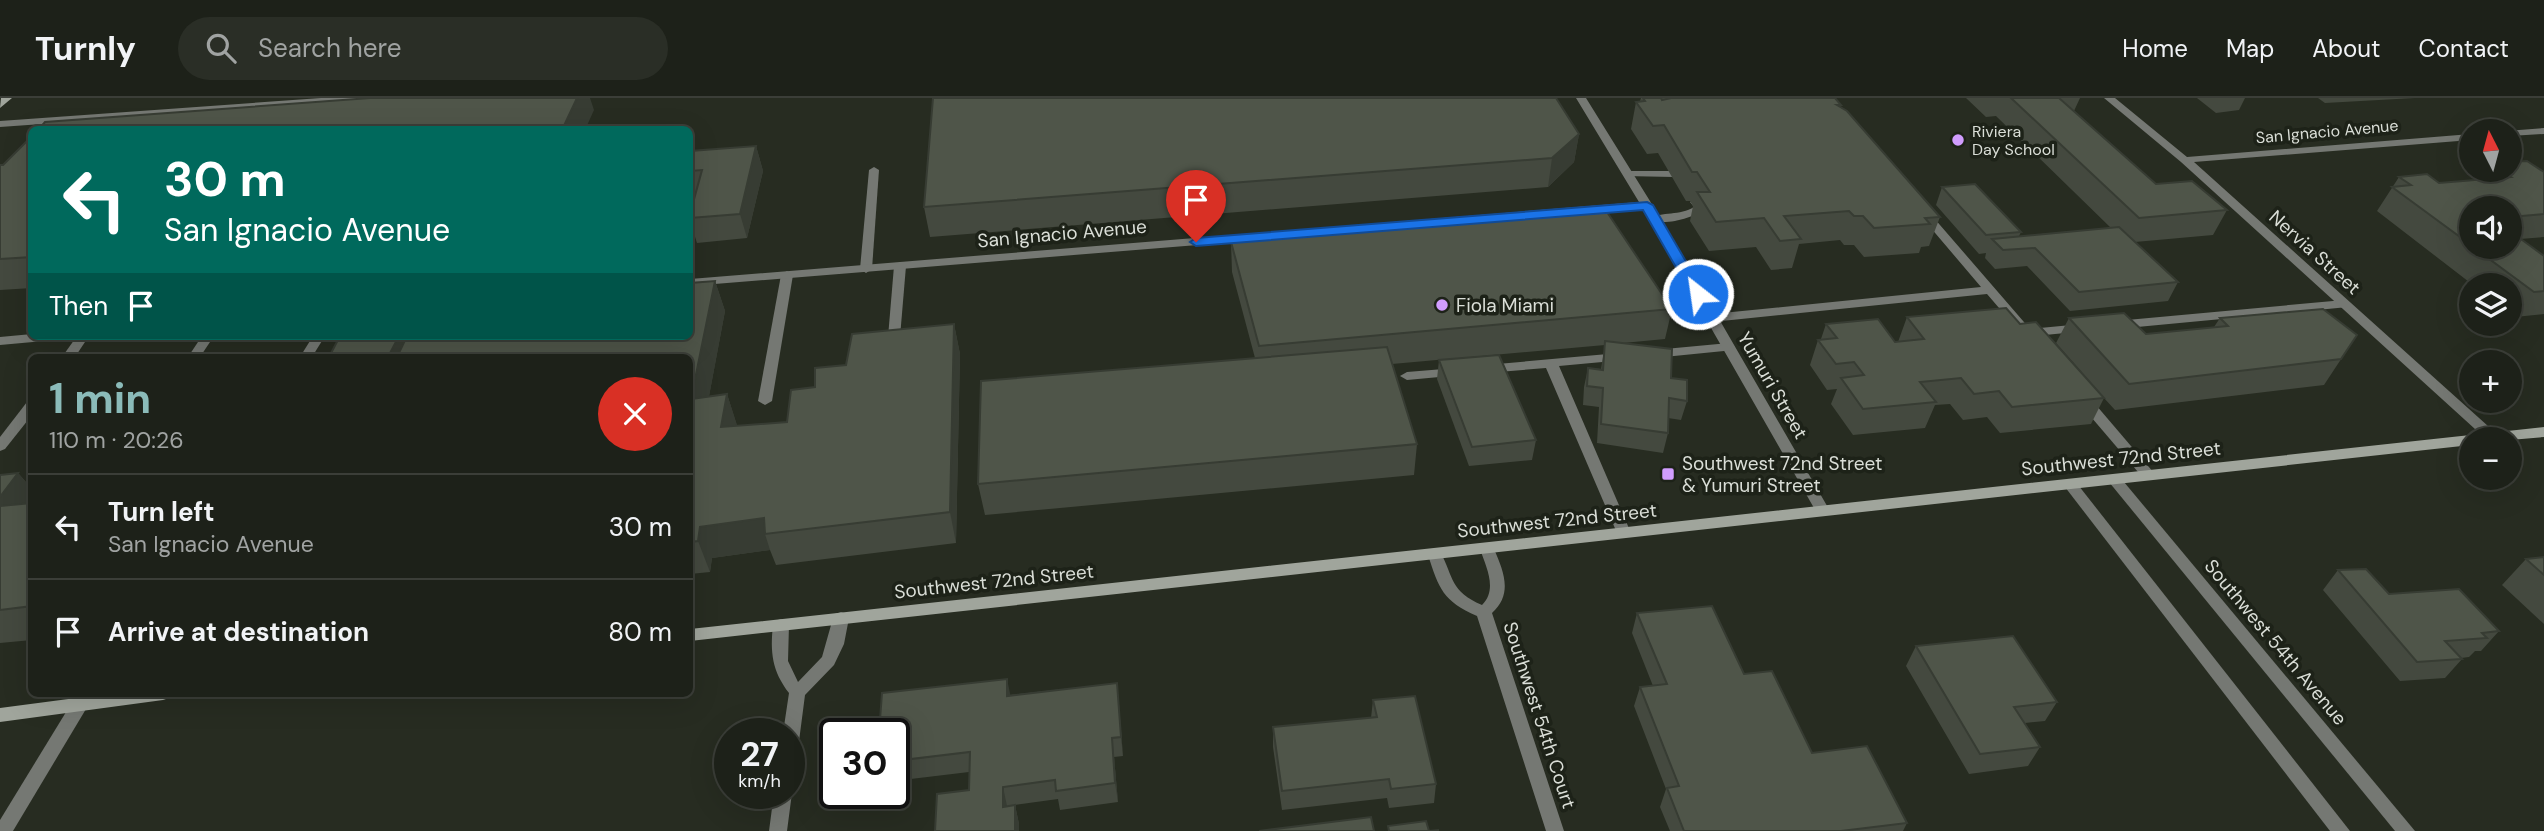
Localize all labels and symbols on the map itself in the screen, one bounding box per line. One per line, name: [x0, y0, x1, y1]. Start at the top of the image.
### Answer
street label: San Ignacio Avenue: [2255, 115, 2399, 148]
north arrow: [2459, 119, 2522, 182]
place label: Riviera Day School: [1972, 121, 2055, 160]
marker: Riviera Day School: [1950, 132, 1966, 148]
pin: [1166, 170, 1226, 242]
street label: Nervia Street: [2264, 205, 2366, 300]
street label: San Ignacio Avenue: [976, 214, 1148, 253]
position arrow: [1661, 257, 1735, 331]
place label: Fiola Miami: [1456, 293, 1554, 318]
marker: Fiola Miami: [1434, 297, 1450, 313]
street label: Yumuri Street: [1732, 327, 1813, 443]
street label: Southwest 72nd Street: [2020, 436, 2222, 481]
place label: Southwest 72nd Street & Yumuri Street: [1682, 451, 1882, 498]
marker: Southwest 72nd Street & Yumuri Street: [1660, 466, 1676, 482]
street label: Southwest 72nd Street: [1456, 498, 1658, 543]
street label: Southwest 54th Avenue: [2199, 554, 2352, 730]
street label: Southwest 72nd Street: [893, 559, 1095, 604]
street label: Southwest 54th Court: [1498, 619, 1582, 812]
speed limit sign: 30: [819, 718, 910, 809]

